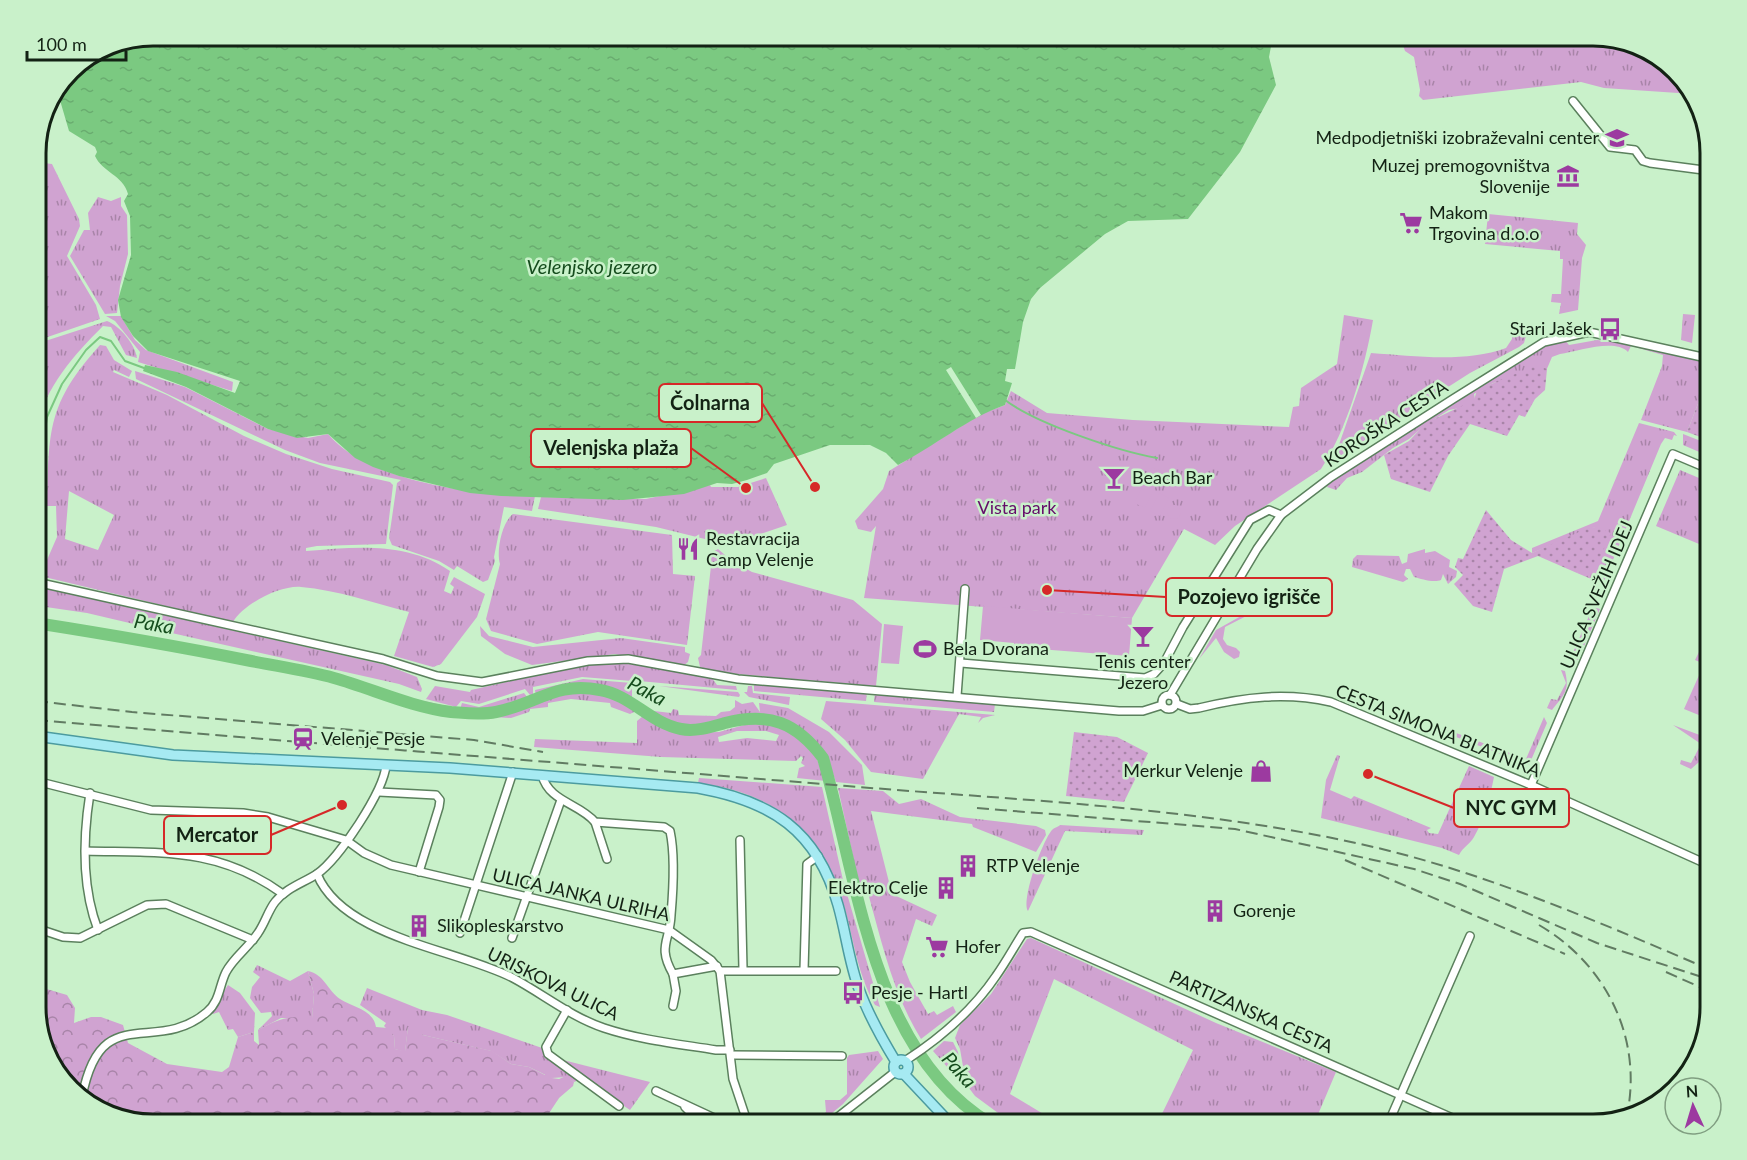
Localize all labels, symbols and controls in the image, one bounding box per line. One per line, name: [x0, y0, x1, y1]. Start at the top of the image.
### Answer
scale bar: [27, 24, 126, 62]
text: 100 m: [36, 33, 87, 55]
school or university icon: Medpodjetniški izobraževalni center: [1604, 125, 1630, 151]
place label: Medpodjetniški izobraževalni center: [1315, 126, 1599, 148]
place label: Muzej premogovništva Slovenije: [1371, 154, 1550, 197]
museum icon: Muzej premogovništva Slovenije: [1555, 163, 1581, 189]
place label: Makom Trgovina d.o.o: [1429, 201, 1539, 244]
supermarket icon: Makom Trgovina d.o.o: [1398, 210, 1424, 236]
water label: Velenjsko jezero: [527, 254, 657, 278]
bus stop icon: Stari Jašek: [1597, 316, 1623, 342]
place label: Stari Jašek: [1510, 317, 1593, 339]
street label: KOROŠKA CESTA: [1320, 375, 1452, 471]
callout: Čolnarna: [659, 384, 762, 422]
text: Čolnarna: [670, 390, 750, 414]
callout: Velenjska plaža: [531, 429, 691, 467]
text: Velenjska plaža: [542, 435, 679, 459]
bar icon: Beach Bar: [1101, 465, 1127, 491]
place label: Beach Bar: [1132, 466, 1213, 488]
park label: Vista park: [977, 496, 1057, 518]
street label: ULICA SVEŽIH IDEJ: [1555, 517, 1637, 672]
place label: Restavracija Camp Velenje: [706, 527, 814, 570]
restaurant icon: Restavracija Camp Velenje: [675, 536, 701, 562]
callout: Pozojevo igrišče: [1166, 578, 1332, 616]
text: Pozojevo igrišče: [1178, 584, 1321, 608]
water label: Paka: [132, 608, 176, 638]
bar icon: Tenis center Jezero: [1130, 623, 1156, 649]
sports icon: Bela Dvorana: [912, 636, 938, 662]
place label: Bela Dvorana: [943, 637, 1049, 659]
place label: Tenis center Jezero: [1095, 650, 1191, 693]
water label: Paka: [624, 670, 671, 710]
street label: CESTA SIMONA BLATNIKA: [1333, 679, 1545, 782]
station icon: Velenje Pesje: [290, 726, 316, 752]
place label: Velenje Pesje: [321, 727, 425, 749]
shop icon: Merkur Velenje: [1248, 758, 1274, 784]
place label: Merkur Velenje: [1123, 759, 1243, 781]
callout: NYC GYM: [1454, 789, 1569, 827]
text: NYC GYM: [1465, 795, 1557, 819]
callout: Mercator: [164, 816, 271, 854]
text: Mercator: [176, 822, 259, 846]
building icon: RTP Velenje: [955, 853, 981, 879]
place label: RTP Velenje: [986, 854, 1080, 876]
street label: ULICA JANKA ULRIHA: [490, 863, 673, 925]
building icon: Elektro Celje: [933, 875, 959, 901]
place label: Elektro Celje: [828, 876, 928, 898]
building icon: Gorenje: [1202, 898, 1228, 924]
place label: Gorenje: [1233, 899, 1296, 921]
building icon: Slikopleskarstvo: [406, 913, 432, 939]
place label: Slikopleskarstvo: [437, 914, 564, 936]
supermarket icon: Hofer: [924, 934, 950, 960]
place label: Hofer: [955, 935, 1001, 957]
street label: URISKOVA ULICA: [484, 942, 624, 1025]
street label: PARTIZANSKA CESTA: [1166, 965, 1337, 1057]
bus stop icon: Pesje - Hartl: [840, 980, 866, 1006]
place label: Pesje - Hartl: [871, 981, 968, 1003]
water label: Paka: [937, 1046, 982, 1092]
north arrow: [1663, 1076, 1723, 1136]
text: N: [1685, 1081, 1699, 1100]

